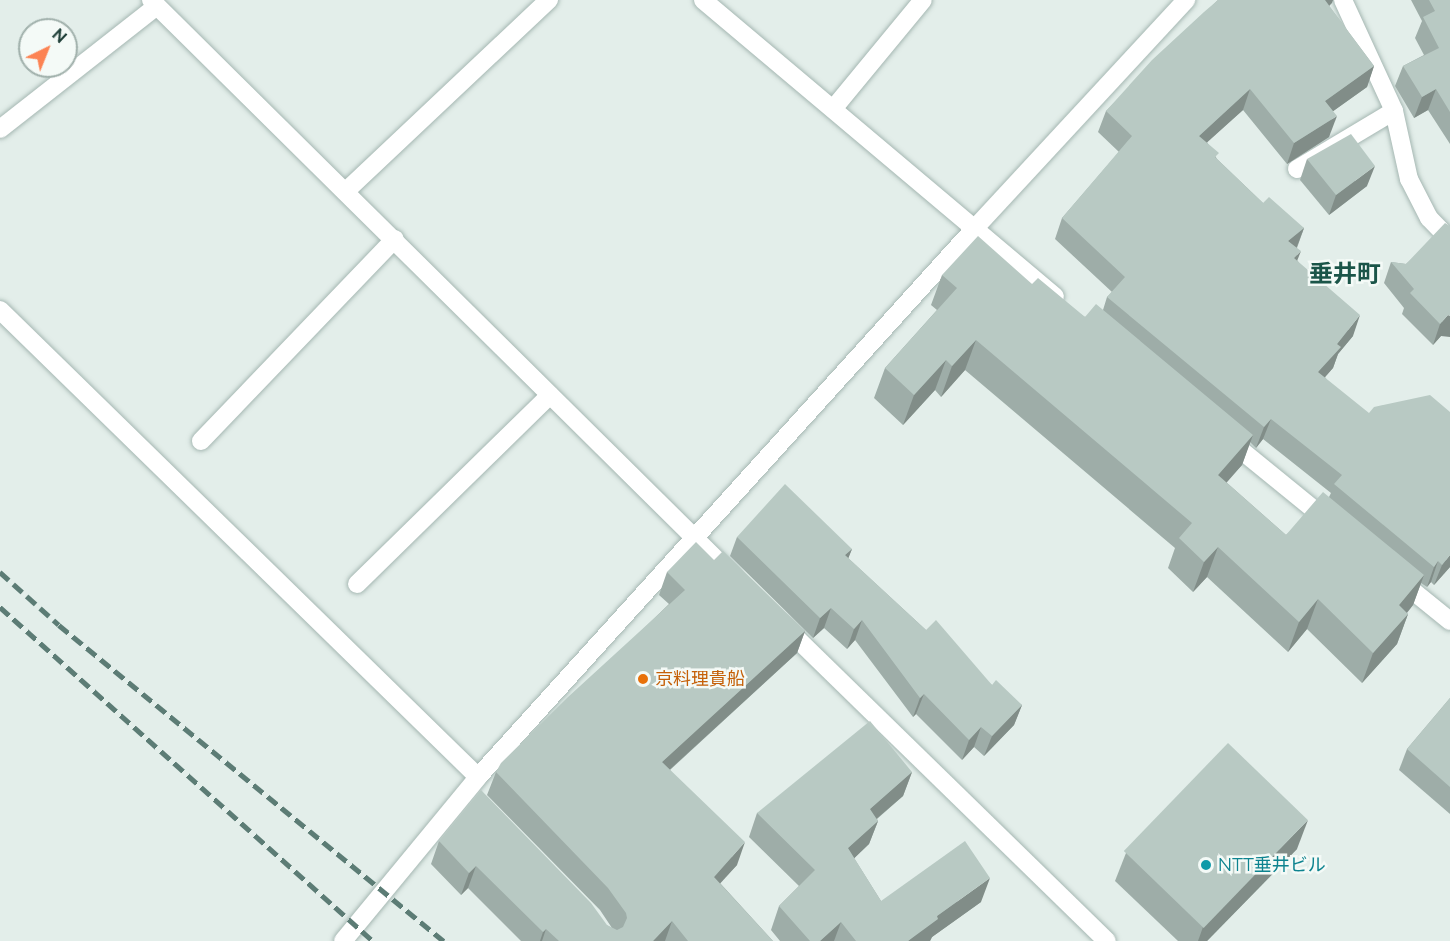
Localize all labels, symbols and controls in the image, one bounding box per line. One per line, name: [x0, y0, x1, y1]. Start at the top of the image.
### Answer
north arrow: [18, 18, 78, 78]
text: N: [48, 25, 70, 47]
district label: 垂井町: [1309, 260, 1381, 288]
place label: 京料理貴船: [655, 668, 745, 690]
marker: 京料理貴船: [636, 672, 650, 686]
place label: NTT垂井ビル: [1218, 854, 1326, 876]
marker: NTT垂井ビル: [1199, 858, 1213, 872]

